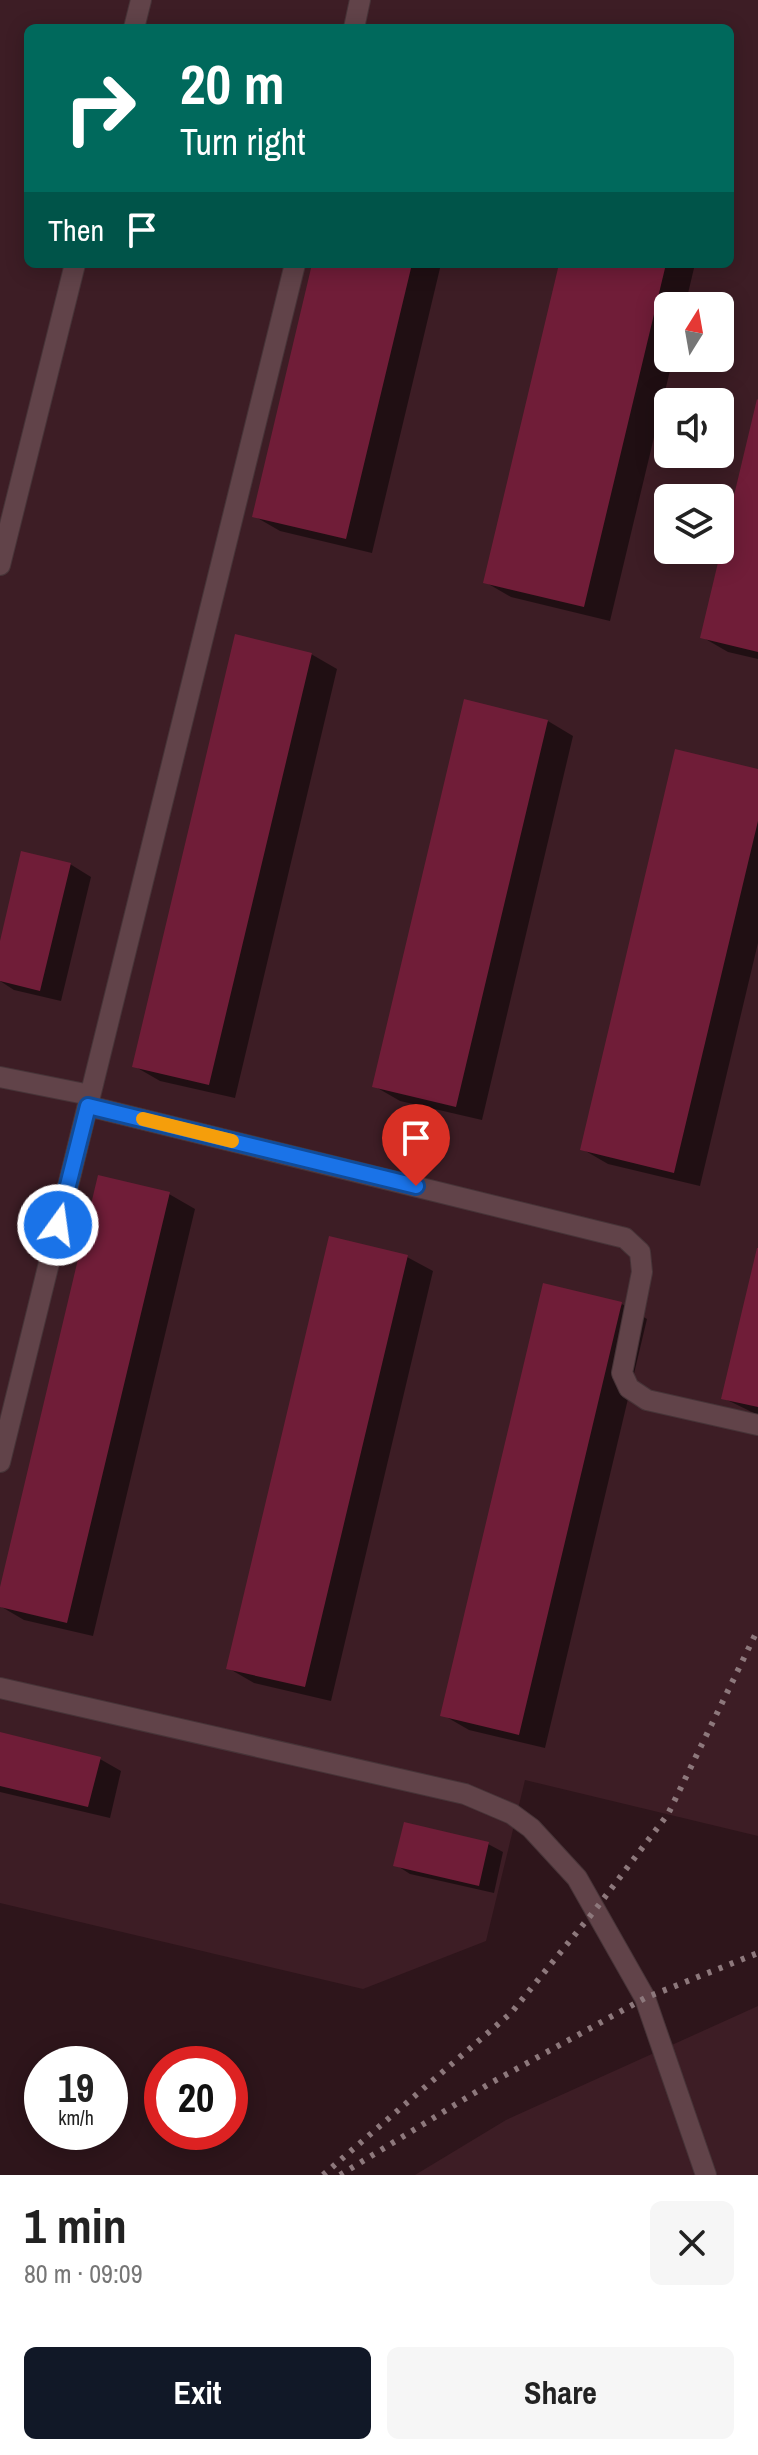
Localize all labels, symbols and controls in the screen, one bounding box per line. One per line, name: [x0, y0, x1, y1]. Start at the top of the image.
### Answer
text: 20 m: [180, 46, 285, 121]
icon: right: [48, 56, 152, 160]
text: Turn right: [180, 118, 305, 166]
icon: arrive: [120, 208, 164, 252]
text: Then: [48, 210, 104, 250]
north arrow: [654, 292, 734, 372]
map controls: [654, 292, 734, 564]
button: sound: [654, 388, 734, 468]
button: layers: [654, 484, 734, 564]
pin: [382, 1104, 450, 1186]
icon: arrive: [394, 1116, 438, 1160]
position arrow: [16, 1183, 100, 1267]
speed limit sign: 20: [144, 2046, 248, 2150]
text: 19: [58, 2061, 94, 2114]
text: km/h: [58, 2104, 94, 2131]
text: 1 min: [24, 2193, 127, 2258]
button: close: [650, 2201, 734, 2285]
text: 80 m · 09:09: [24, 2256, 143, 2291]
button: Exit: [24, 2347, 371, 2439]
button: Share: [387, 2347, 734, 2439]

